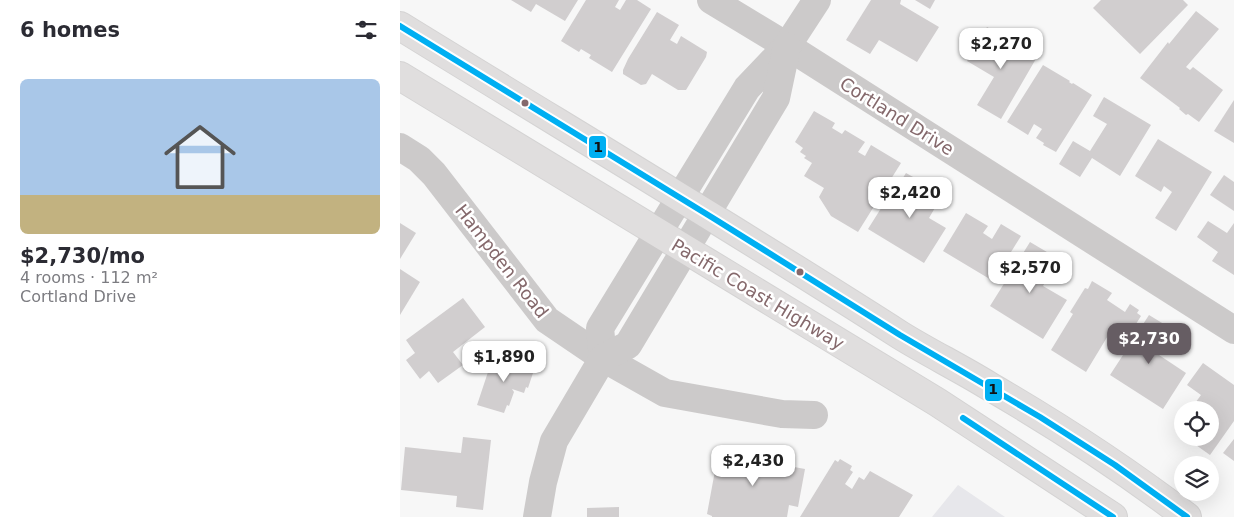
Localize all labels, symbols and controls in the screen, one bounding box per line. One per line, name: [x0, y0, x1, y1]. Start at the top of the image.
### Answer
icon: filters: [352, 16, 380, 44]
text: 6 homes: [20, 18, 120, 42]
pin: $2,270: [960, 28, 1042, 70]
text: $2,270: [970, 34, 1032, 53]
street label: Cortland Drive: [836, 72, 958, 160]
unlabelled marker: [520, 98, 530, 108]
icon: home: [155, 112, 245, 202]
line badge: 1: [588, 135, 607, 159]
text: 1: [593, 139, 603, 155]
pin: $2,420: [869, 176, 951, 219]
text: $2,420: [879, 183, 941, 202]
street label: Hampden Road: [451, 200, 553, 322]
street label: Pacific Coast Highway: [668, 234, 848, 354]
text: $2,730/mo: [20, 244, 145, 268]
pin: $2,570: [989, 252, 1071, 294]
text: $2,570: [999, 258, 1061, 277]
unlabelled marker: [795, 267, 805, 277]
text: 4 rooms · 112 m²: [20, 268, 158, 287]
text: Cortland Drive: [20, 287, 136, 306]
pin: $2,730: [1108, 322, 1190, 365]
text: $2,730: [1118, 329, 1180, 348]
pin: $1,890: [463, 340, 545, 383]
text: $1,890: [473, 347, 535, 366]
line badge: 1: [984, 378, 1003, 402]
text: 1: [988, 381, 998, 397]
map controls: [1174, 401, 1219, 501]
button: locate: [1174, 401, 1219, 446]
pin: $2,430: [712, 444, 794, 487]
text: $2,430: [722, 451, 784, 470]
button: layers: [1174, 456, 1219, 501]

